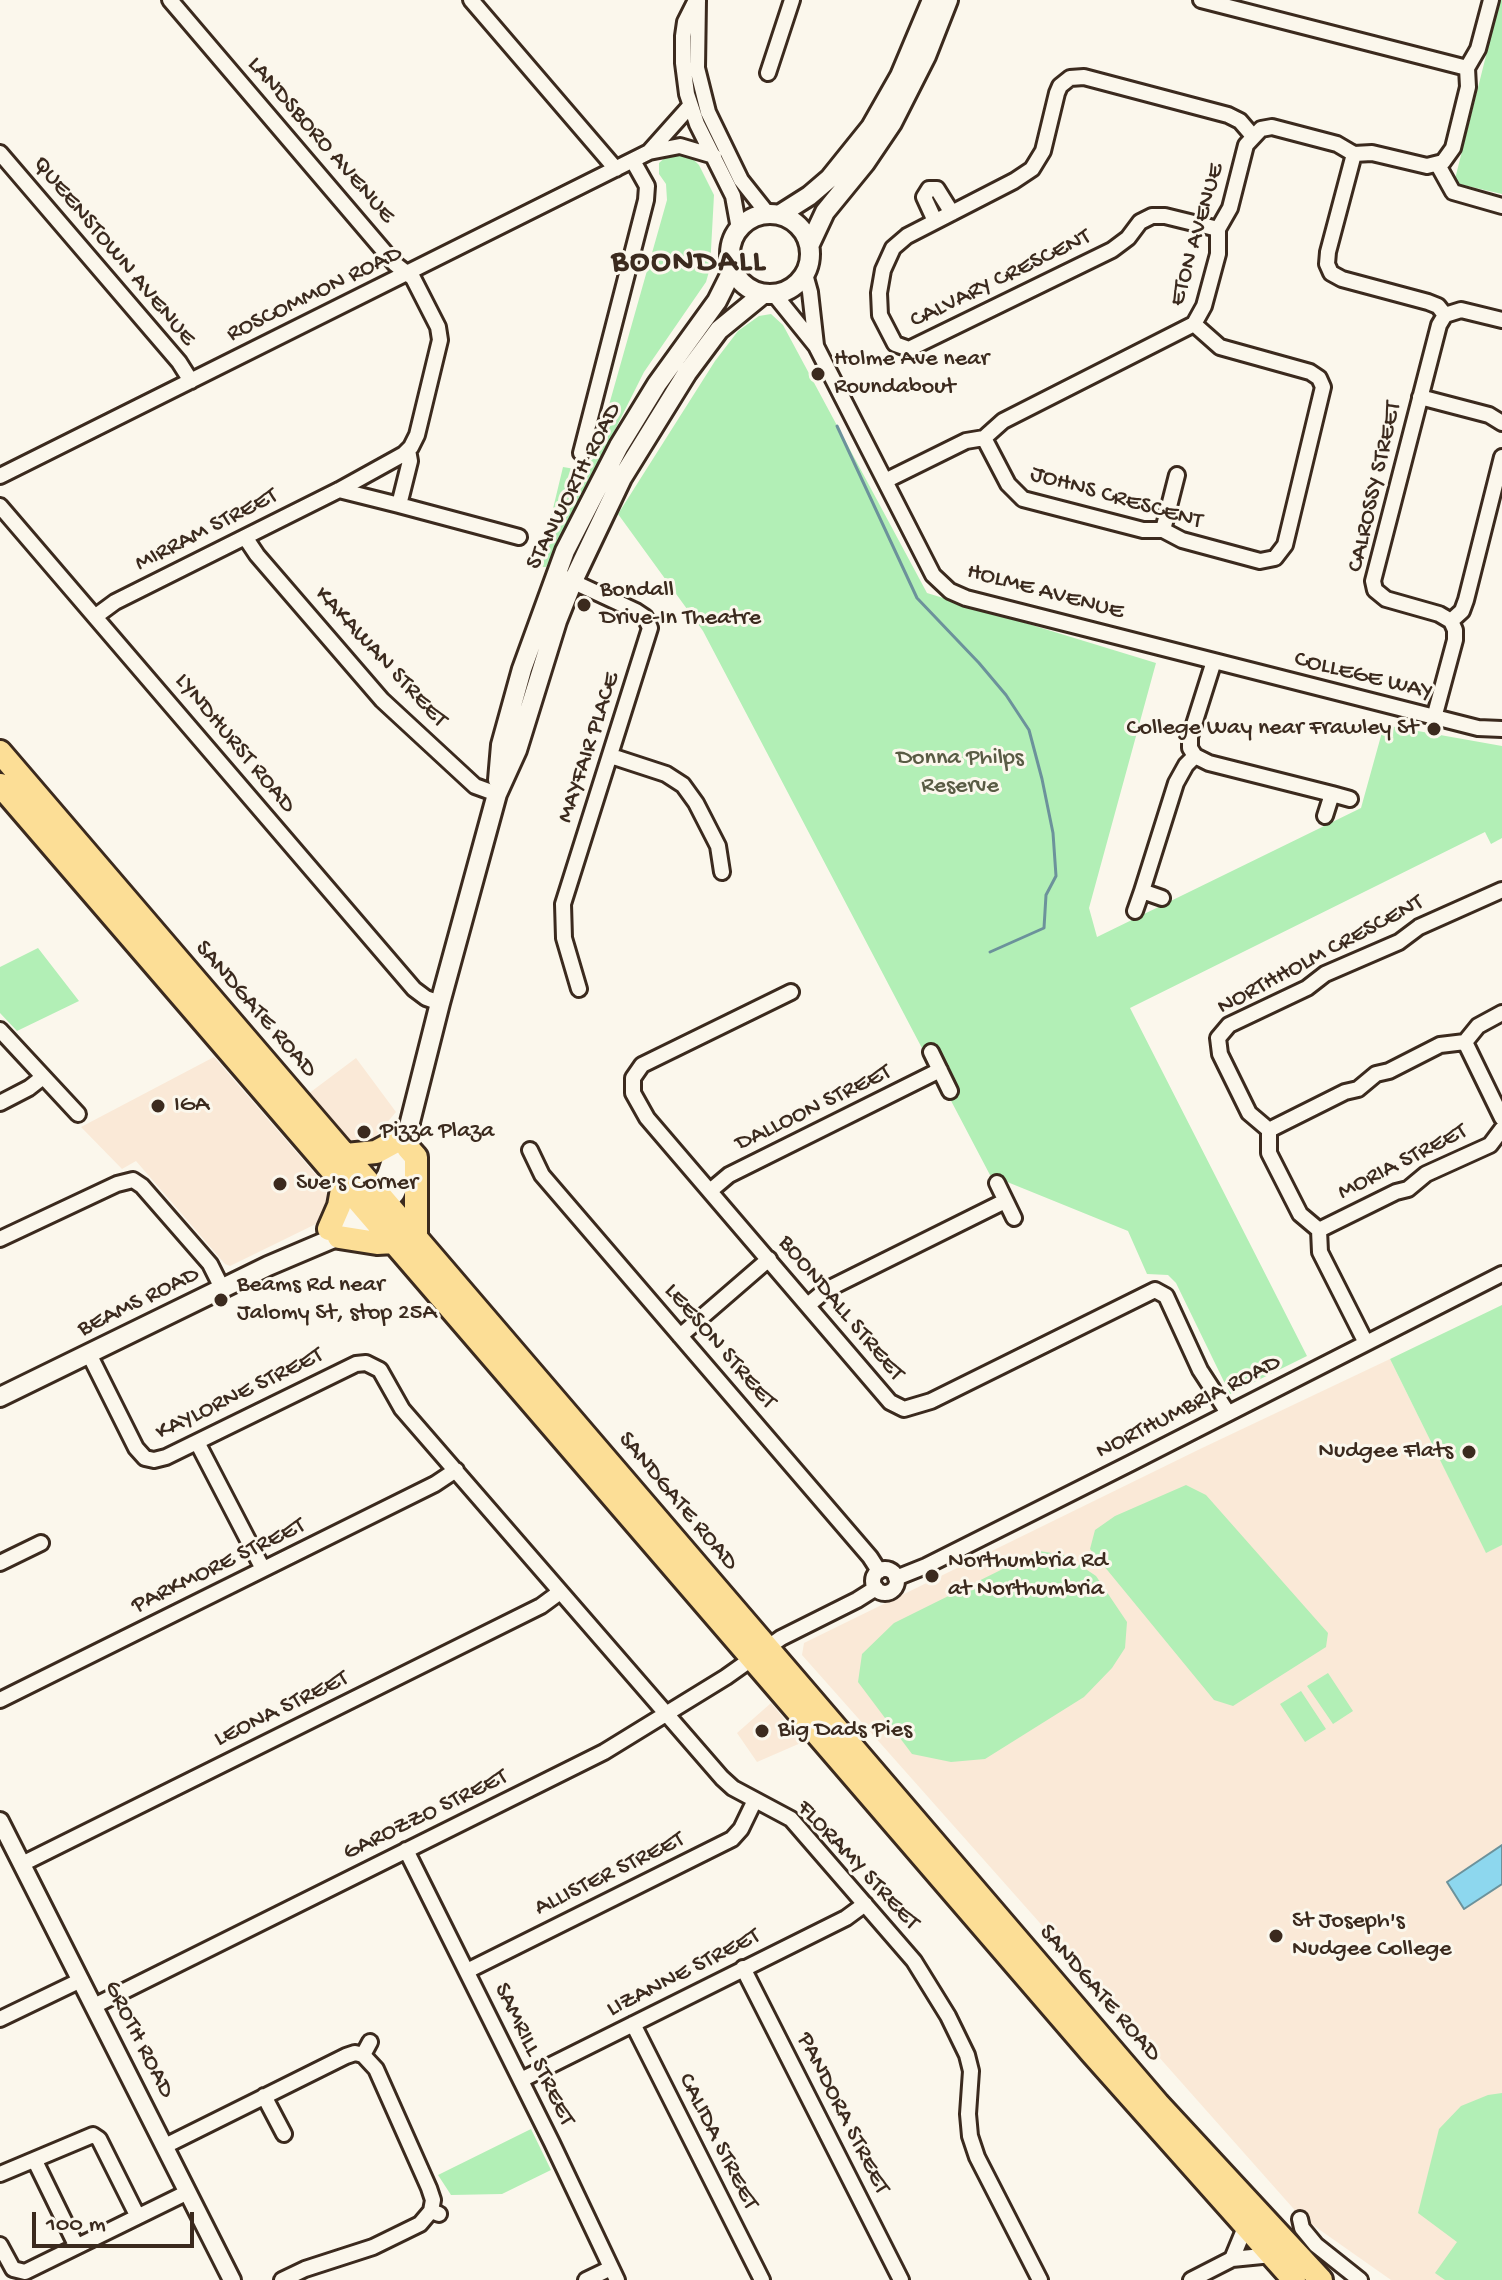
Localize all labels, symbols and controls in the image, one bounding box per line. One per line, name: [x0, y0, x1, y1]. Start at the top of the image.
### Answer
street label: LANDSBORO AVENUE: [240, 52, 400, 230]
street label: QUEENSTOWN AVENUE: [25, 151, 201, 353]
street label: ETON AVENUE: [1164, 160, 1232, 310]
street label: CALVARY CRESCENT: [906, 224, 1096, 336]
street label: ROSCOMMON ROAD: [223, 240, 407, 350]
district label: BOONDALL: [612, 245, 766, 283]
place label: Holme Ave near Roundabout: [834, 346, 989, 402]
marker: Holme Ave near Roundabout: [809, 365, 827, 383]
street label: STANWORTH ROAD: [521, 399, 629, 575]
street label: CALROSSY STREET: [1342, 399, 1410, 575]
street label: JOHNS CRESCENT: [1027, 461, 1205, 537]
street label: MIRRAM STREET: [131, 483, 283, 579]
street label: HOLME AVENUE: [963, 558, 1127, 628]
place label: Bondall Drive-In Theatre: [600, 577, 761, 633]
street label: KAKAWAN STREET: [307, 581, 453, 735]
marker: Bondall Drive-In Theatre: [575, 596, 593, 614]
street label: COLLEGE WAY: [1291, 646, 1435, 708]
street label: LYNDHURST ROAD: [167, 668, 301, 820]
street label: MAYFAIR PLACE: [552, 669, 628, 827]
place label: College Way near Frawley St: [1127, 715, 1418, 743]
marker: College Way near Frawley St: [1425, 720, 1443, 738]
park label: Donna Philps Reserve: [896, 745, 1024, 801]
street label: NORTHHOLM CRESCENT: [1213, 889, 1429, 1023]
street label: SANDGATE ROAD: [188, 935, 322, 1085]
street label: DALLOON STREET: [731, 1059, 897, 1159]
place label: IGA: [174, 1092, 209, 1120]
marker: IGA: [149, 1097, 167, 1115]
place label: Pizza Plaza: [380, 1118, 494, 1146]
street label: MORIA STREET: [1333, 1118, 1473, 1208]
marker: Pizza Plaza: [355, 1123, 373, 1141]
place label: Sue's Corner: [296, 1170, 418, 1198]
marker: Sue's Corner: [271, 1175, 289, 1193]
street label: BOONDALL STREET: [770, 1230, 910, 1388]
street label: BEAMS ROAD: [74, 1261, 204, 1345]
place label: Beams Rd near Jalomy St, stop 25A: [237, 1272, 437, 1328]
street label: LEESON STREET: [656, 1278, 782, 1416]
marker: Beams Rd near Jalomy St, stop 25A: [212, 1291, 230, 1309]
street label: KAYLORNE STREET: [152, 1342, 328, 1448]
street label: NORTHUMBRIA ROAD: [1092, 1349, 1286, 1467]
street label: SANDGATE ROAD: [610, 1427, 744, 1577]
place label: Nudgee Flats: [1318, 1438, 1453, 1466]
marker: Nudgee Flats: [1460, 1443, 1478, 1461]
street label: PARKMORE STREET: [127, 1513, 311, 1621]
place label: Northumbria Rd at Northumbria: [948, 1548, 1108, 1604]
marker: Northumbria Rd at Northumbria: [923, 1567, 941, 1585]
street label: LEONA STREET: [210, 1665, 354, 1755]
place label: Big Dads Pies: [778, 1717, 912, 1745]
marker: Big Dads Pies: [753, 1722, 771, 1740]
street label: GAROZZO STREET: [339, 1764, 513, 1868]
street label: FLORAMY STREET: [789, 1795, 925, 1937]
street label: ALLISTER STREET: [530, 1826, 690, 1924]
place label: St Joseph's Nudgee College: [1292, 1908, 1452, 1964]
street label: SANDGATE ROAD: [1032, 1919, 1166, 2069]
street label: LIZANNE STREET: [602, 1923, 766, 2025]
marker: St Joseph's Nudgee College: [1267, 1927, 1285, 1945]
street label: GROTH ROAD: [96, 1977, 180, 2103]
street label: SAMRILL STREET: [486, 1979, 580, 2131]
street label: PANDORA STREET: [789, 2028, 895, 2200]
street label: CALIDA STREET: [670, 2069, 764, 2215]
scale bar: [36, 2196, 198, 2246]
text: 100 m: [46, 2211, 106, 2240]

